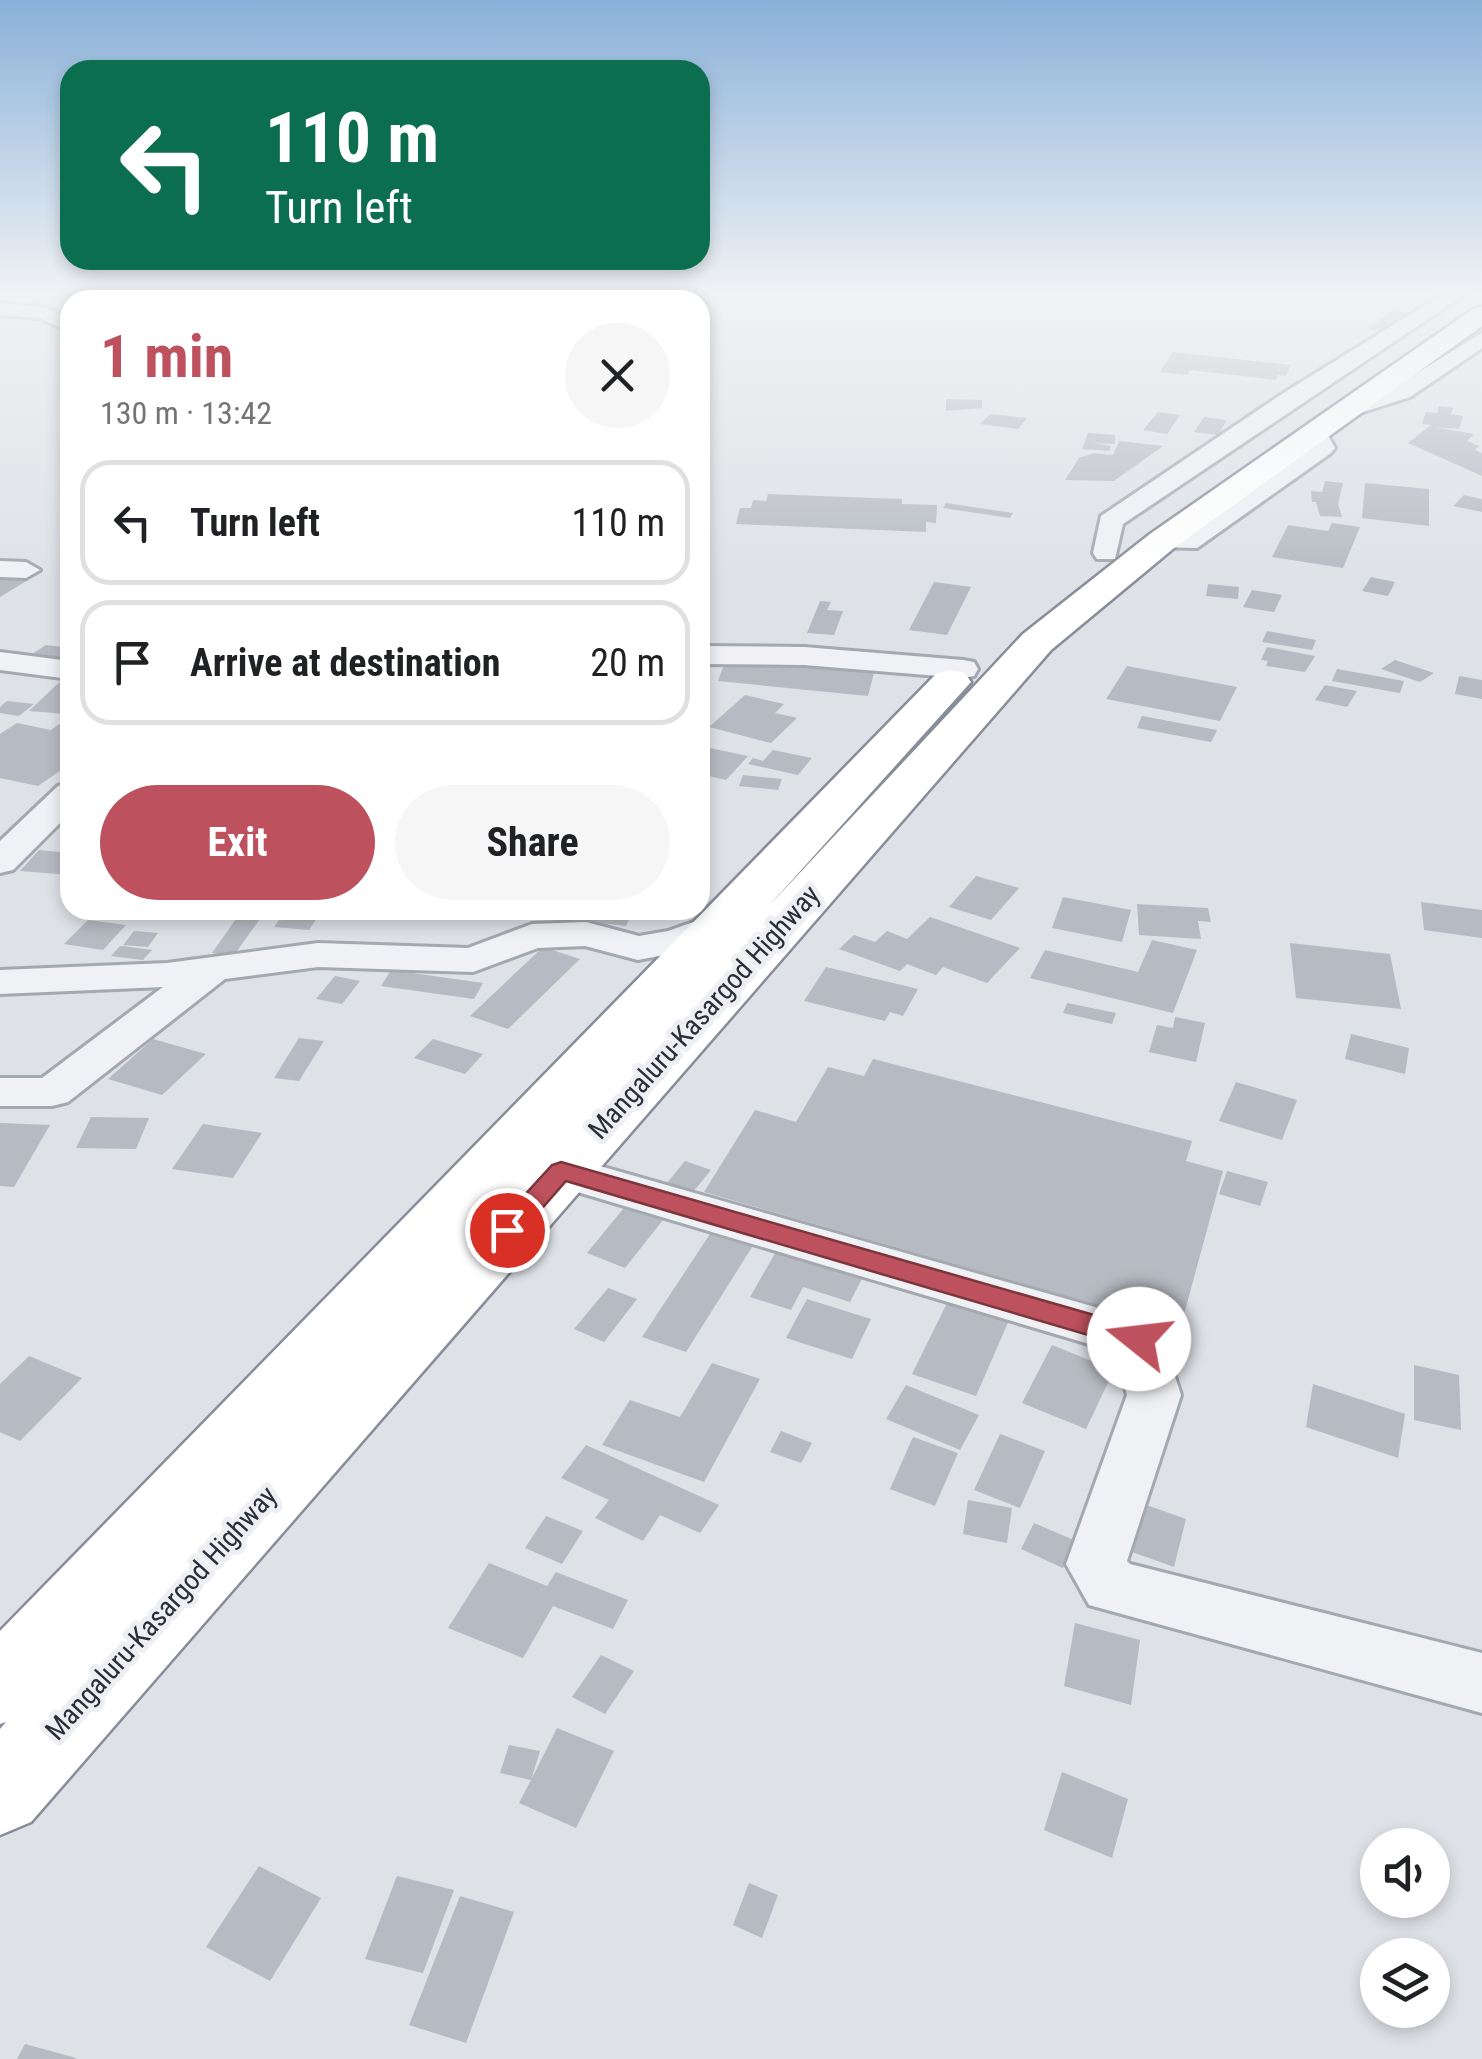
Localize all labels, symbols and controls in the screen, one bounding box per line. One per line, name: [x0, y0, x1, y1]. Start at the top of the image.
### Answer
text: 110 m: [265, 97, 439, 179]
icon: left: [100, 100, 230, 230]
text: Turn left: [265, 181, 413, 234]
text: 1 min: [100, 321, 233, 392]
button: close: [565, 323, 670, 428]
text: 130 m · 13:42: [100, 394, 272, 432]
icon: left: [105, 495, 160, 550]
text: Turn left: [190, 501, 320, 545]
text: 110 m: [571, 501, 665, 545]
icon: arrive: [105, 635, 160, 690]
text: Arrive at destination: [190, 641, 500, 685]
text: 20 m: [590, 641, 665, 685]
button: Exit: [100, 785, 375, 900]
button: Share: [395, 785, 670, 900]
street label: Mangaluru-Kasargod Highway: [581, 878, 827, 1146]
pin: [465, 1188, 550, 1273]
icon: arrive: [480, 1203, 535, 1258]
position arrow: [1087, 1287, 1191, 1391]
street label: Mangaluru-Kasargod Highway: [38, 1479, 284, 1747]
map controls: [1360, 1828, 1450, 2028]
button: sound: [1360, 1828, 1450, 1918]
button: layers: [1360, 1938, 1450, 2028]

